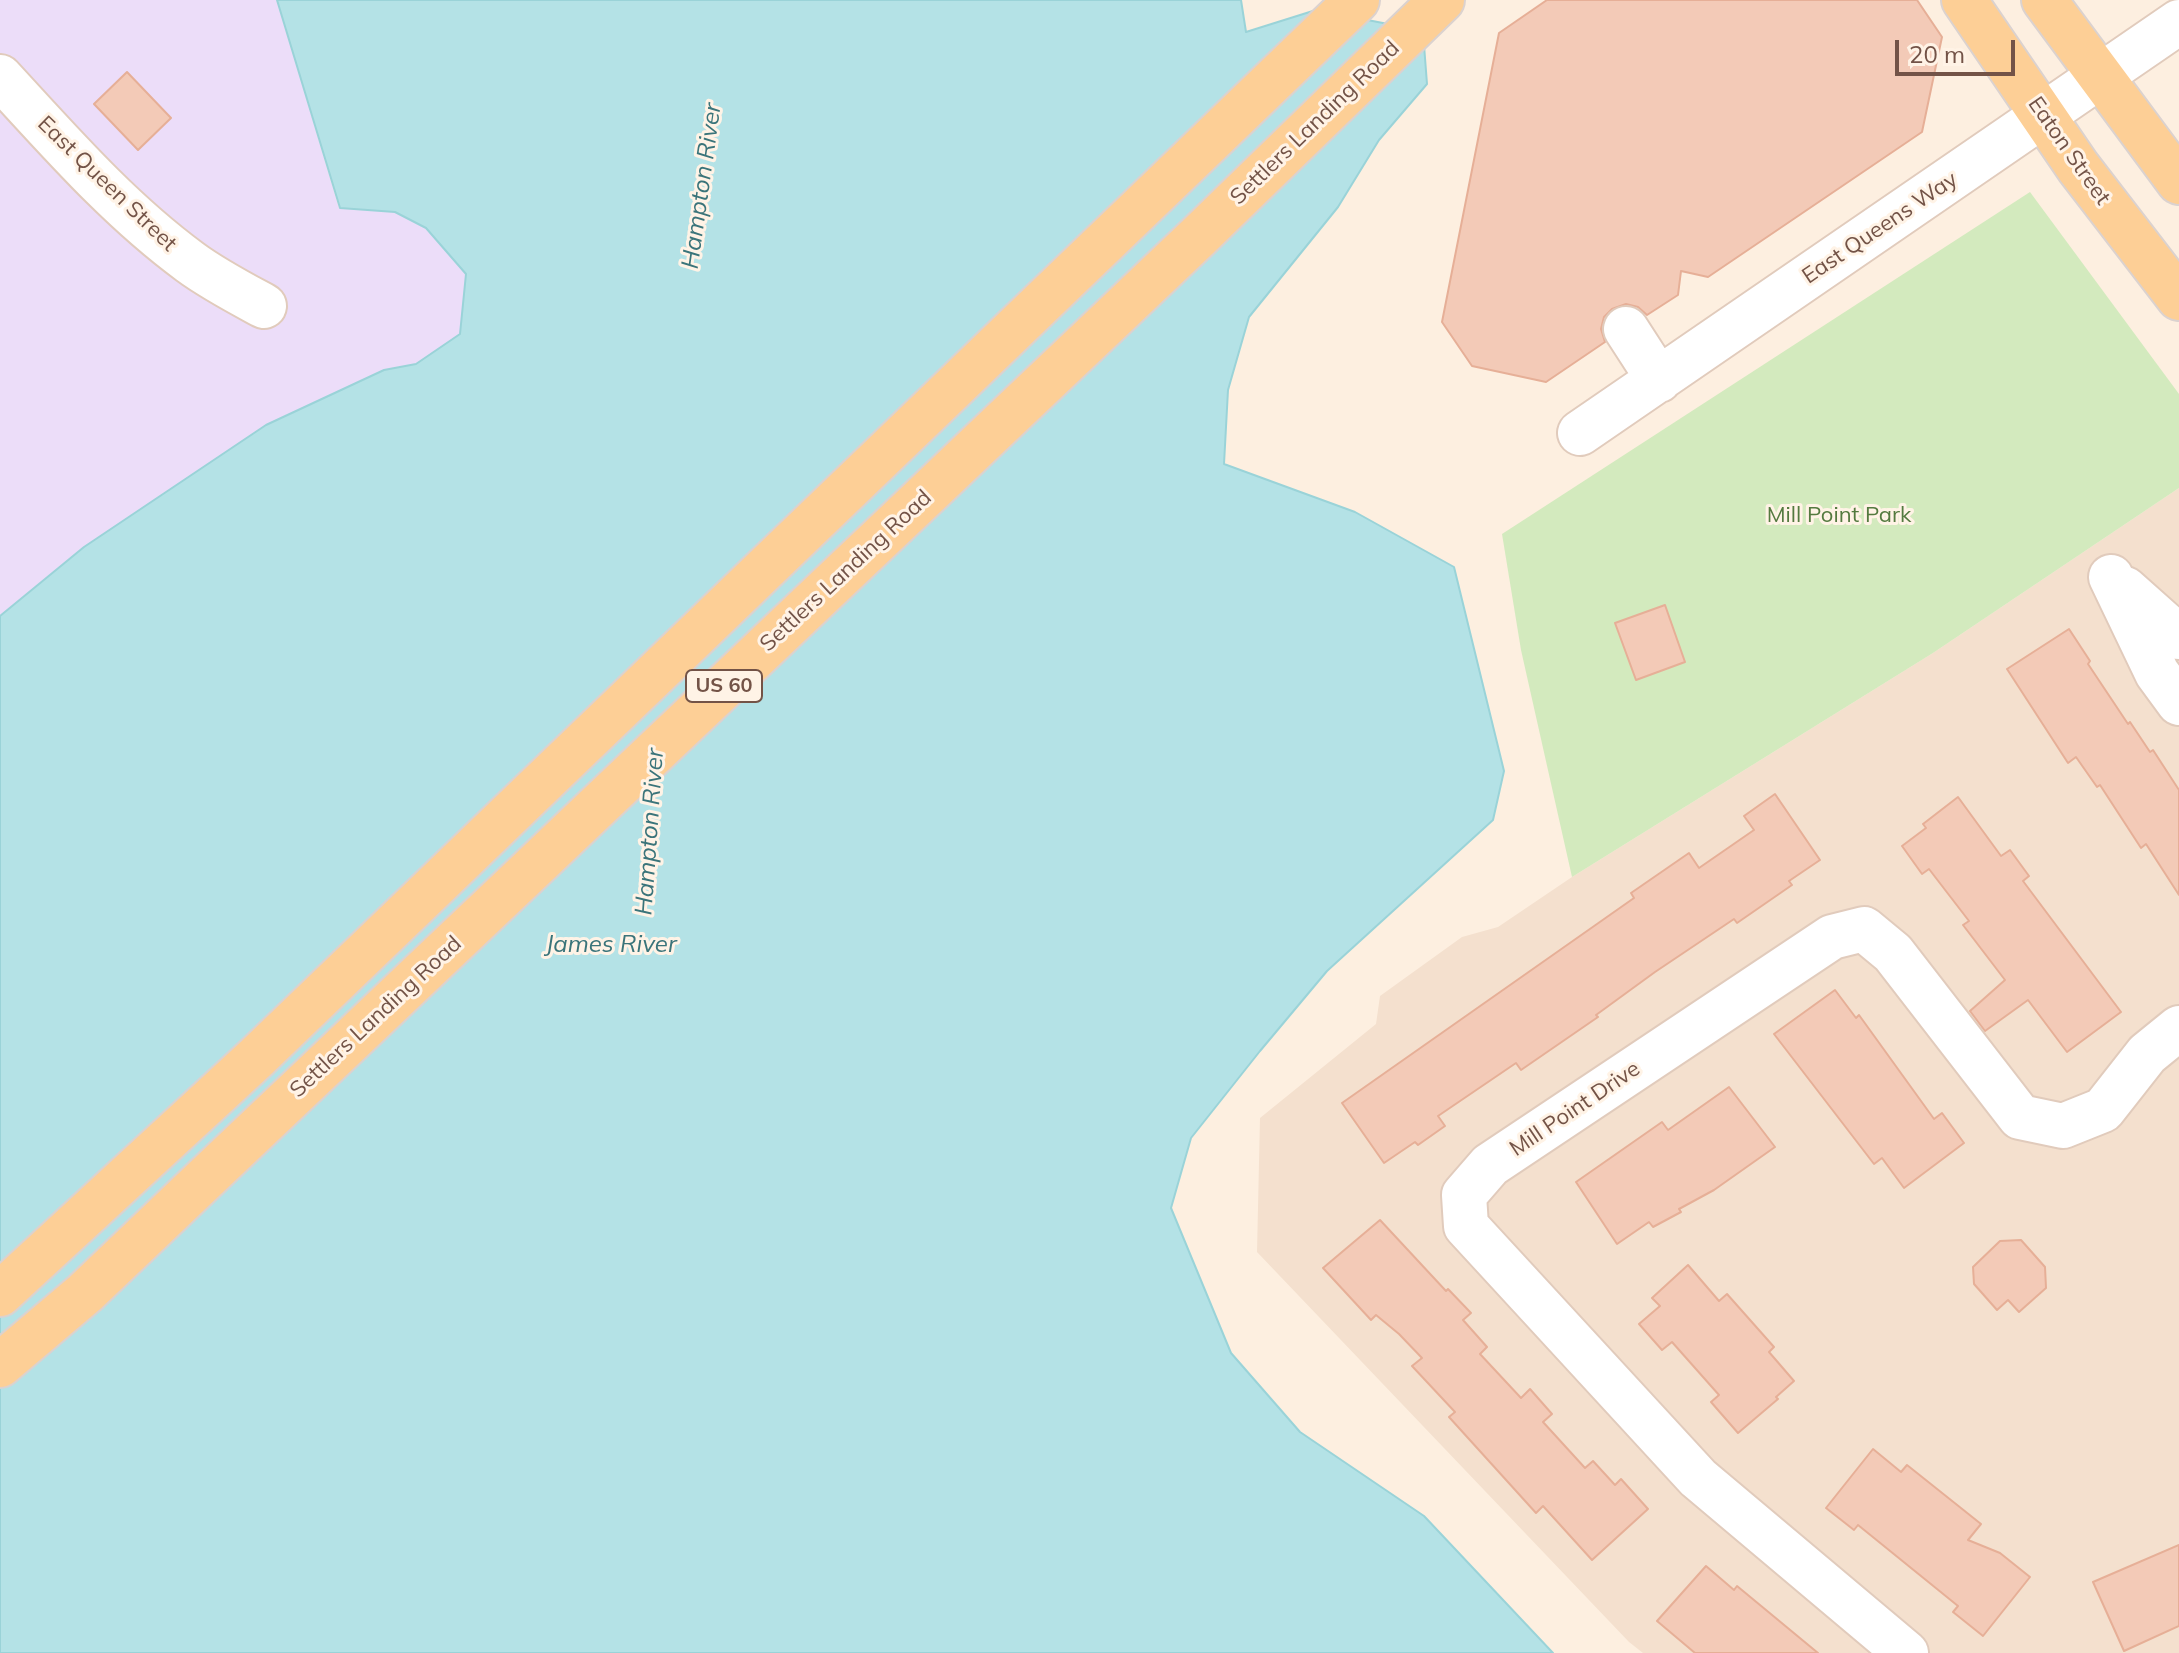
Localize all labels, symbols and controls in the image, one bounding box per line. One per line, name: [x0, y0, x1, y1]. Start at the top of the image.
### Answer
scale bar: [1899, 24, 2019, 74]
street label: Settlers Landing Road: [1225, 35, 1405, 211]
text: 20 m: [1909, 39, 1965, 69]
street label: Eaton Street: [2022, 92, 2116, 210]
water label: Hampton River: [676, 101, 728, 271]
street label: East Queen Street: [32, 111, 182, 257]
street label: East Queens Way: [1797, 166, 1963, 290]
street label: Settlers Landing Road: [755, 485, 937, 657]
park label: Mill Point Park: [1767, 502, 1911, 528]
road number: US 60: [686, 670, 762, 702]
water label: Hampton River: [630, 748, 670, 916]
street label: Settlers Landing Road: [285, 931, 467, 1103]
water label: James River: [545, 931, 677, 959]
street label: Mill Point Drive: [1505, 1056, 1645, 1162]

